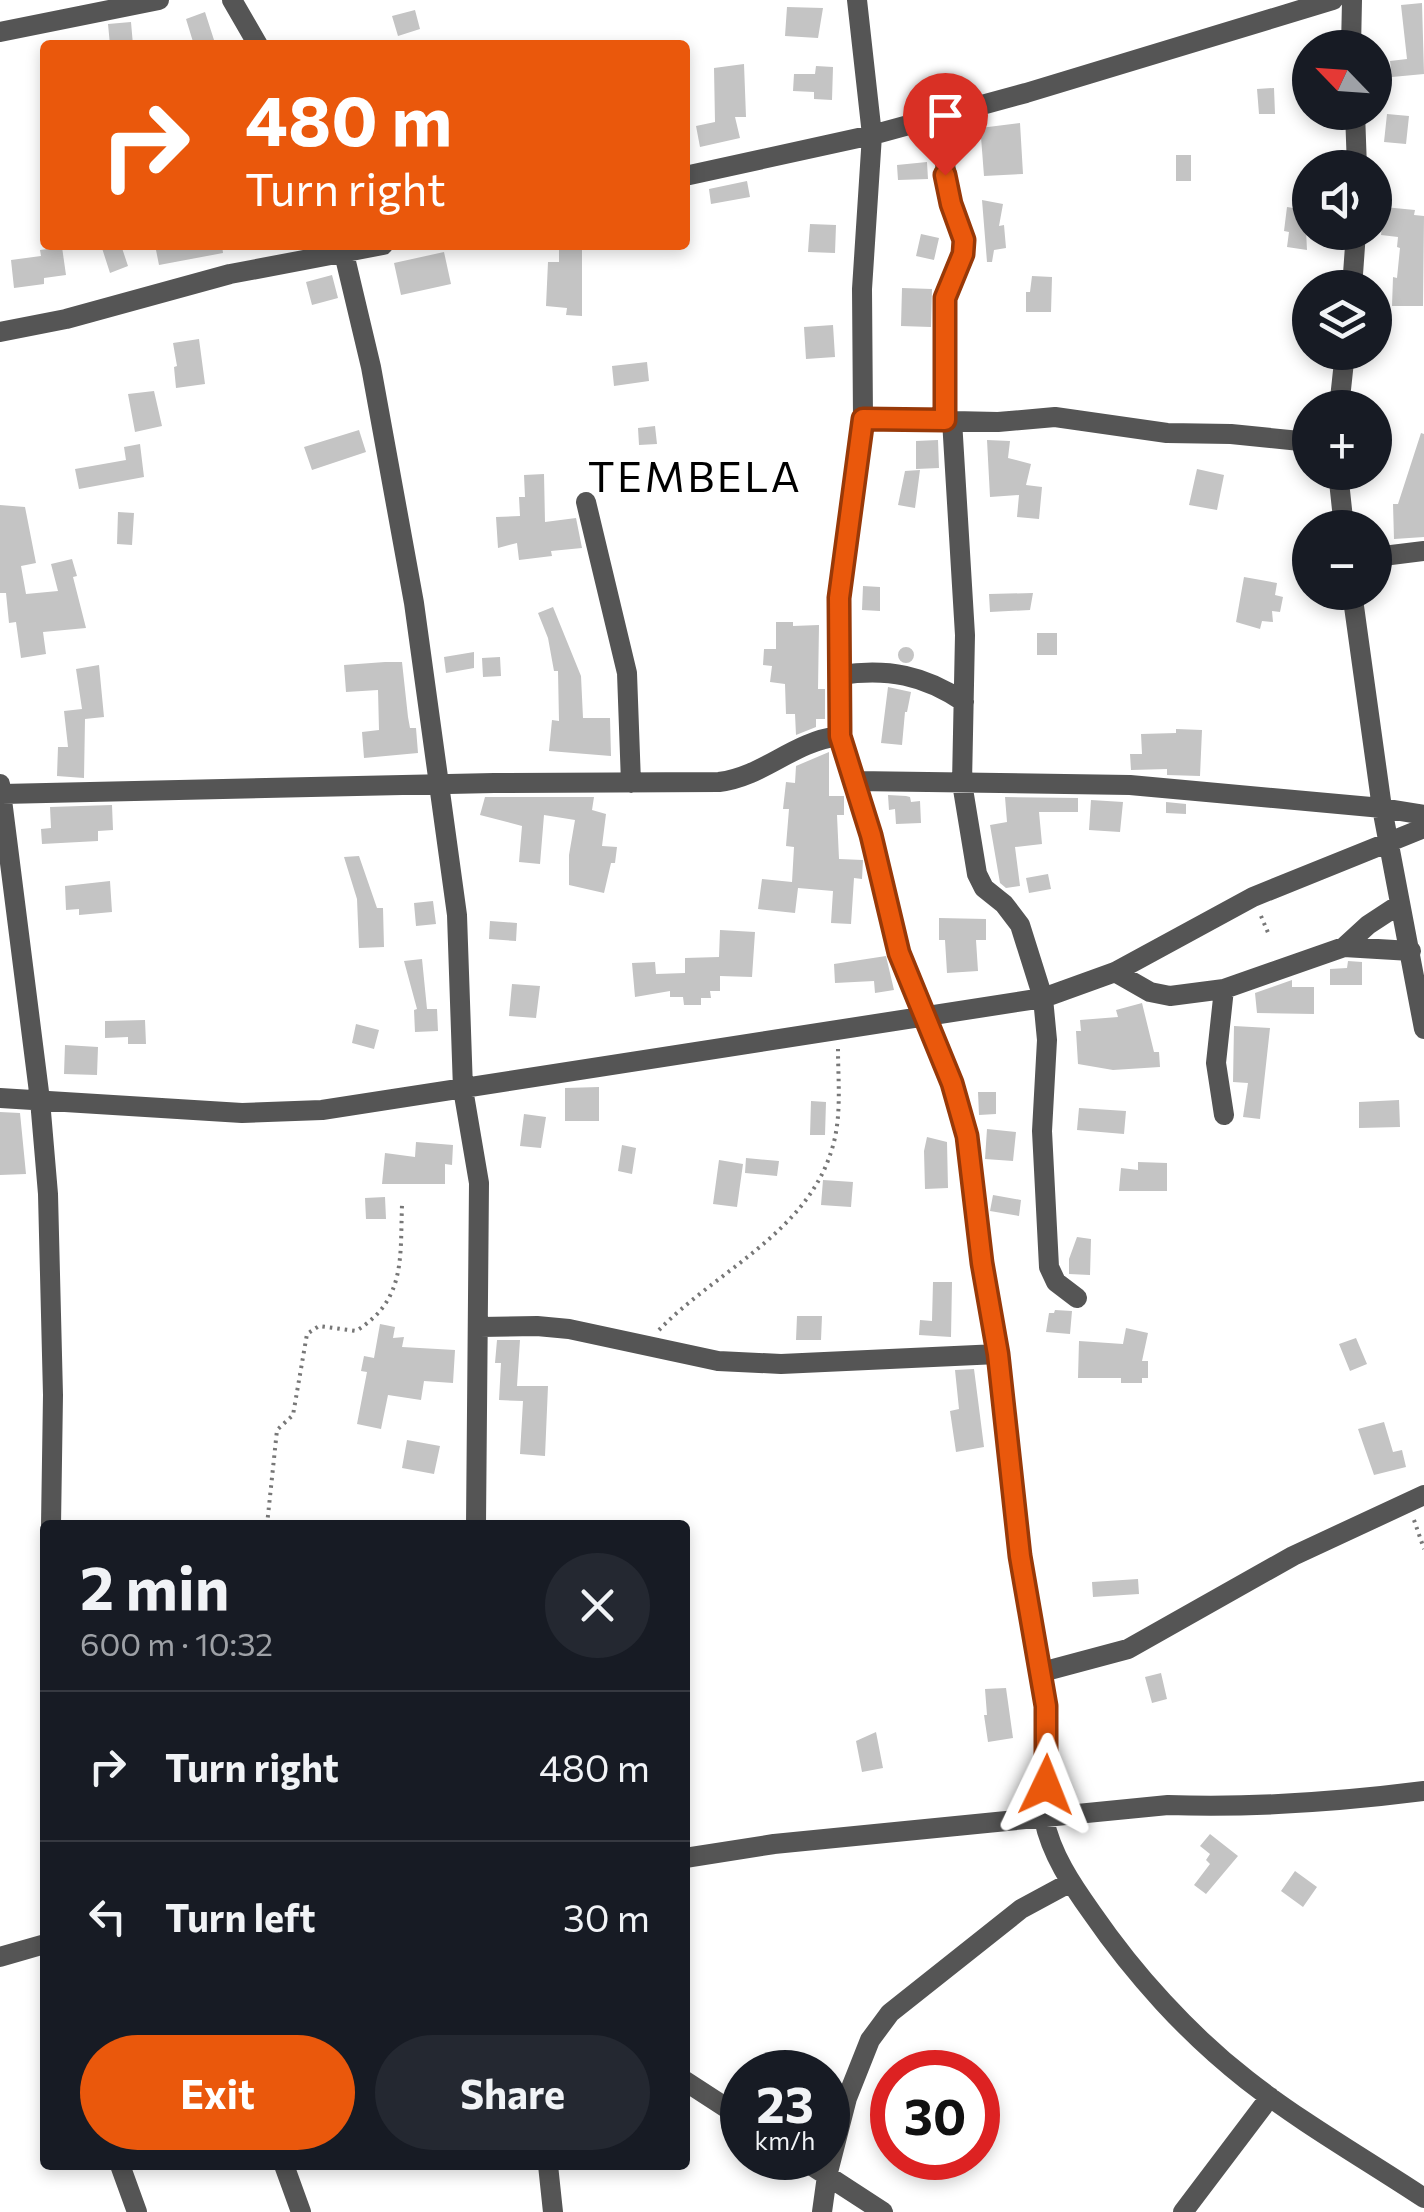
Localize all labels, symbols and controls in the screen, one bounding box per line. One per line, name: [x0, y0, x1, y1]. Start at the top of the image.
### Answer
north arrow: [1292, 30, 1392, 130]
map controls: [1292, 30, 1392, 610]
pin: [903, 73, 988, 176]
text: 480 m: [245, 75, 452, 160]
icon: right: [80, 80, 210, 210]
icon: arrive: [918, 88, 973, 143]
button: sound: [1292, 150, 1392, 250]
text: Turn right: [245, 160, 446, 215]
button: layers: [1292, 270, 1392, 370]
button: +: [1292, 390, 1392, 490]
district label: TEMBELA: [588, 449, 802, 501]
button: −: [1292, 510, 1392, 610]
text: 2 min: [80, 1549, 229, 1622]
button: close: [545, 1553, 650, 1658]
text: 600 m · 10:32: [80, 1623, 273, 1663]
position arrow: [994, 1733, 1098, 1837]
icon: right: [80, 1739, 135, 1794]
text: Turn right: [165, 1743, 339, 1790]
text: 480 m: [539, 1743, 650, 1790]
icon: left: [80, 1889, 135, 1944]
text: Turn left: [165, 1893, 316, 1940]
text: 30 m: [563, 1893, 650, 1940]
button: Exit: [80, 2035, 355, 2150]
button: Share: [375, 2035, 650, 2150]
speed limit sign: 30: [870, 2050, 1000, 2180]
text: 23: [756, 2072, 814, 2133]
text: km/h: [755, 2125, 815, 2155]

